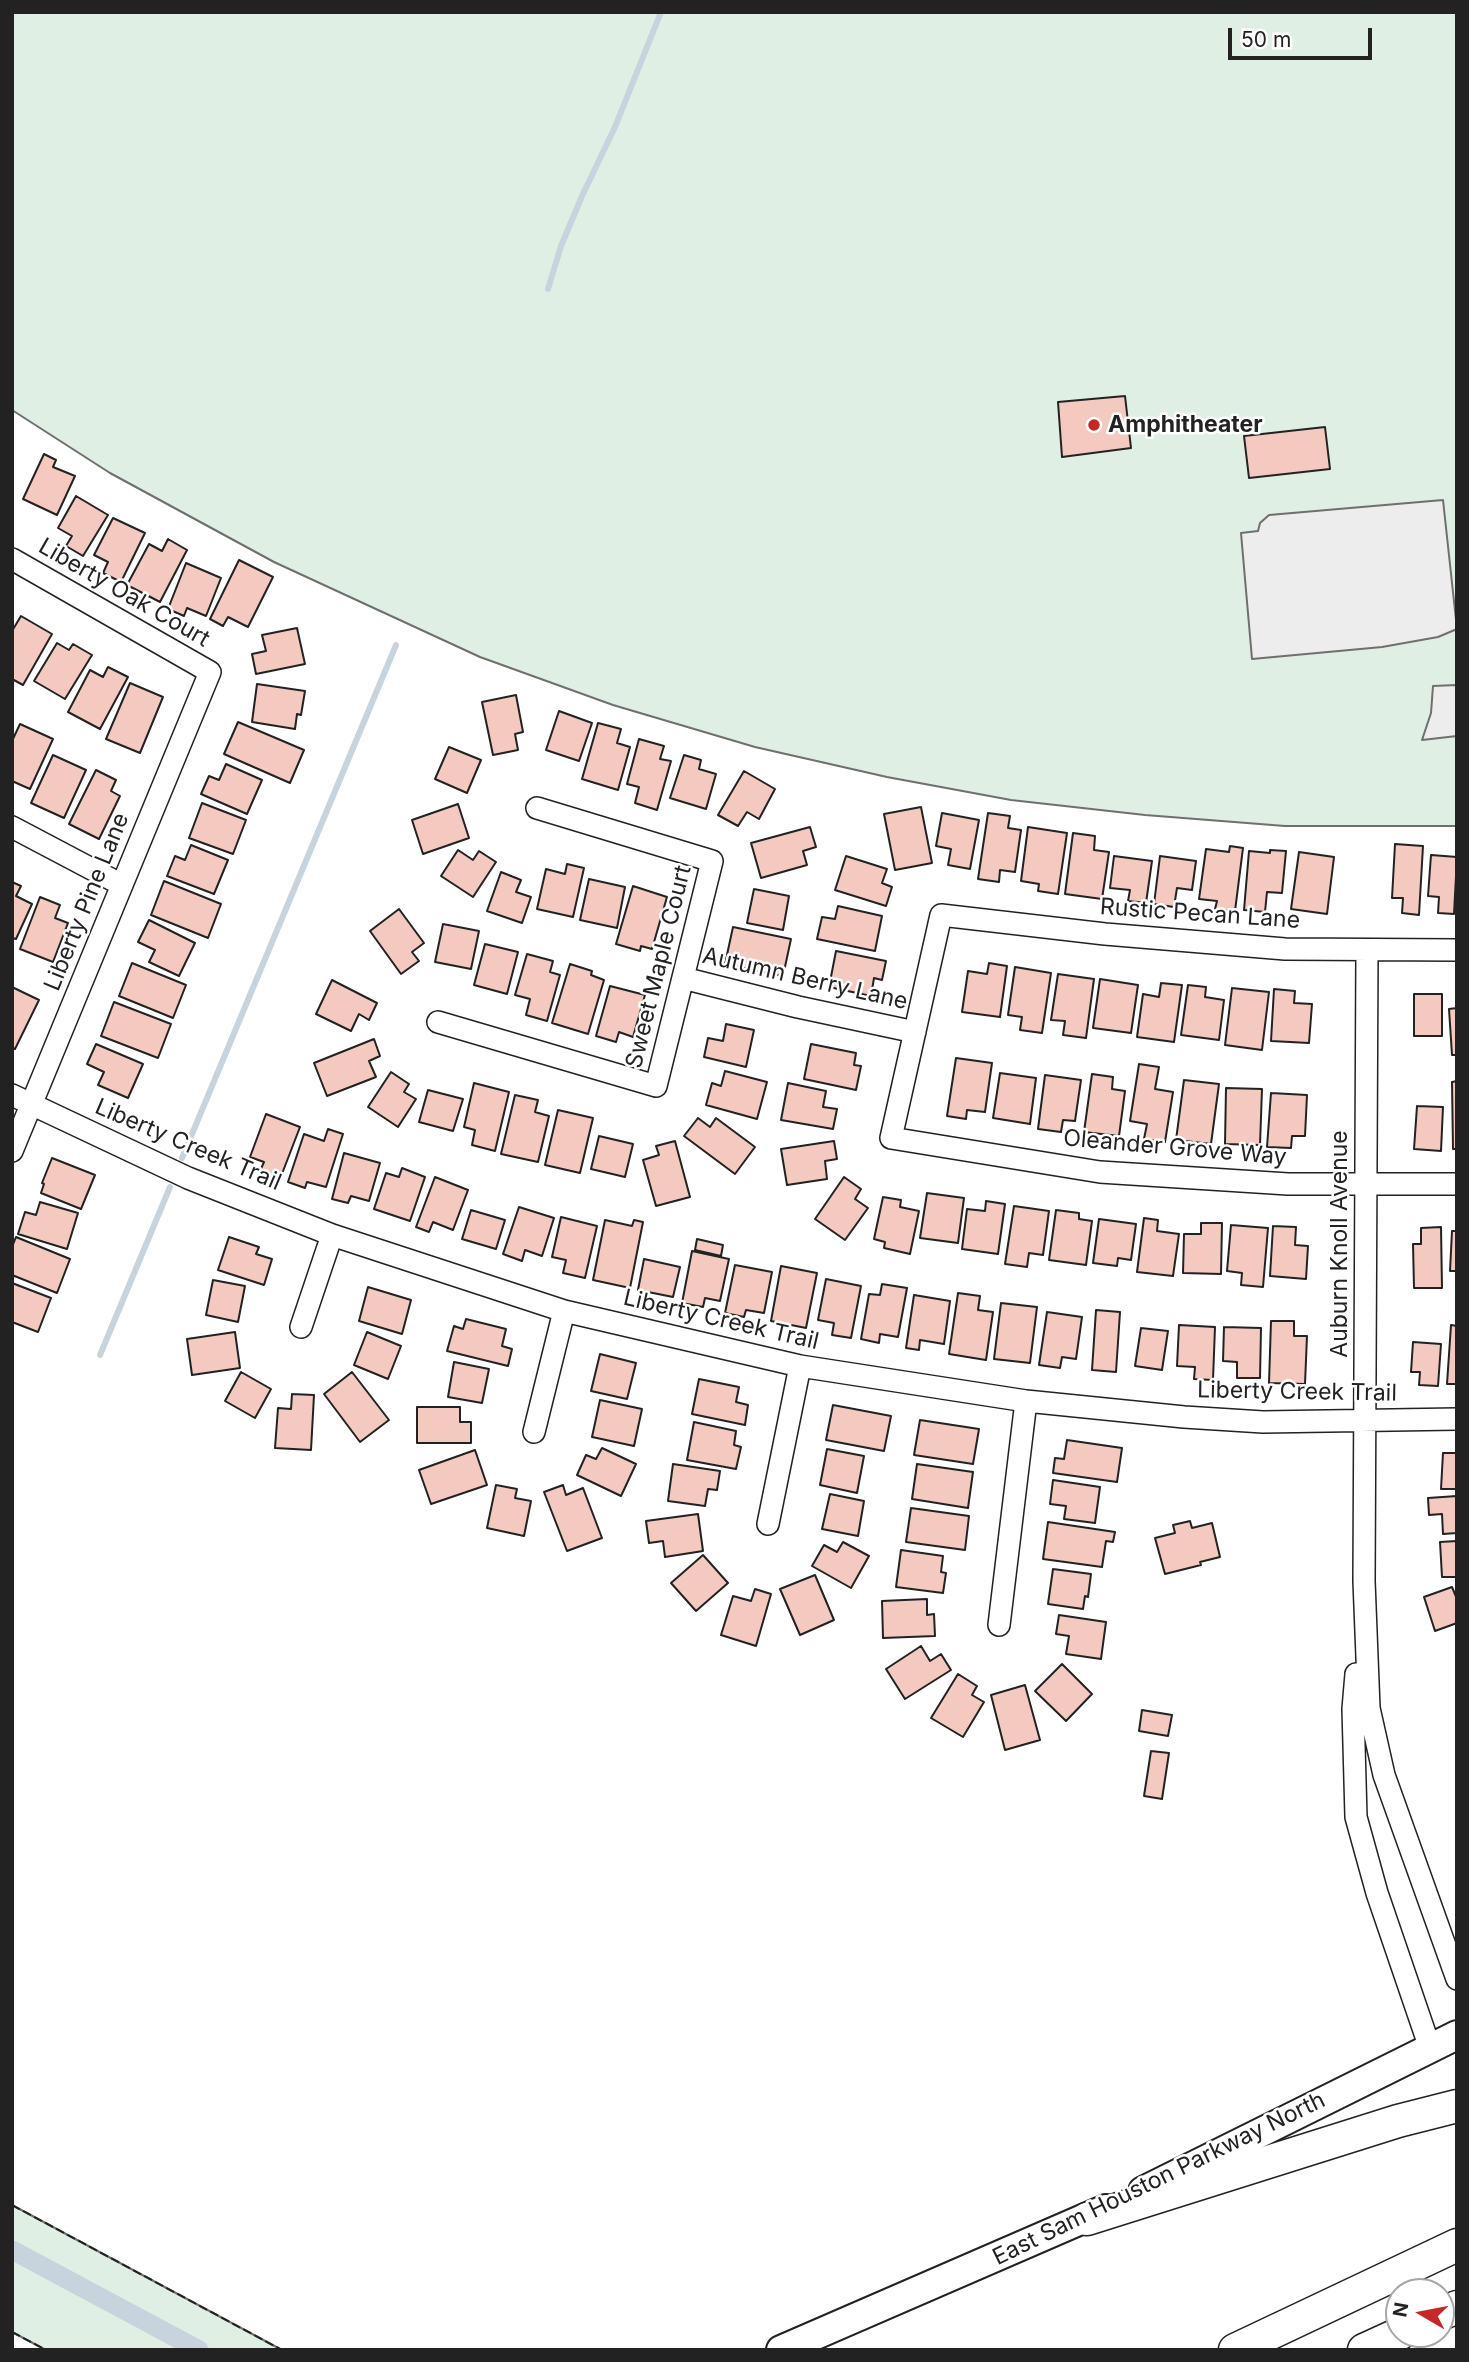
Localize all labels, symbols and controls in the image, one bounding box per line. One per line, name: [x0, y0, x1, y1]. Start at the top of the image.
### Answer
scale bar: [1231, 14, 1374, 58]
text: 50 m: [1241, 27, 1291, 52]
place label: Amphitheater: [1108, 411, 1263, 439]
marker: Amphitheater: [1086, 417, 1102, 433]
street label: Liberty Oak Court: [34, 533, 214, 653]
street label: Liberty Pine Lane: [39, 809, 135, 995]
street label: Sweet Maple Court: [620, 863, 698, 1071]
street label: Rustic Pecan Lane: [1099, 893, 1301, 935]
street label: Autumn Berry Lane: [700, 942, 910, 1016]
street label: Liberty Creek Trail: [91, 1093, 285, 1197]
street label: Oleander Grove Way: [1062, 1124, 1288, 1172]
street label: Auburn Knoll Avenue: [1326, 1130, 1354, 1358]
street label: Liberty Creek Trail: [621, 1284, 821, 1356]
street label: Liberty Creek Trail: [1197, 1376, 1397, 1408]
street label: East Sam Houston Parkway North: [988, 2086, 1330, 2272]
north arrow: [1385, 2278, 1455, 2348]
text: N: [1388, 2300, 1413, 2319]

